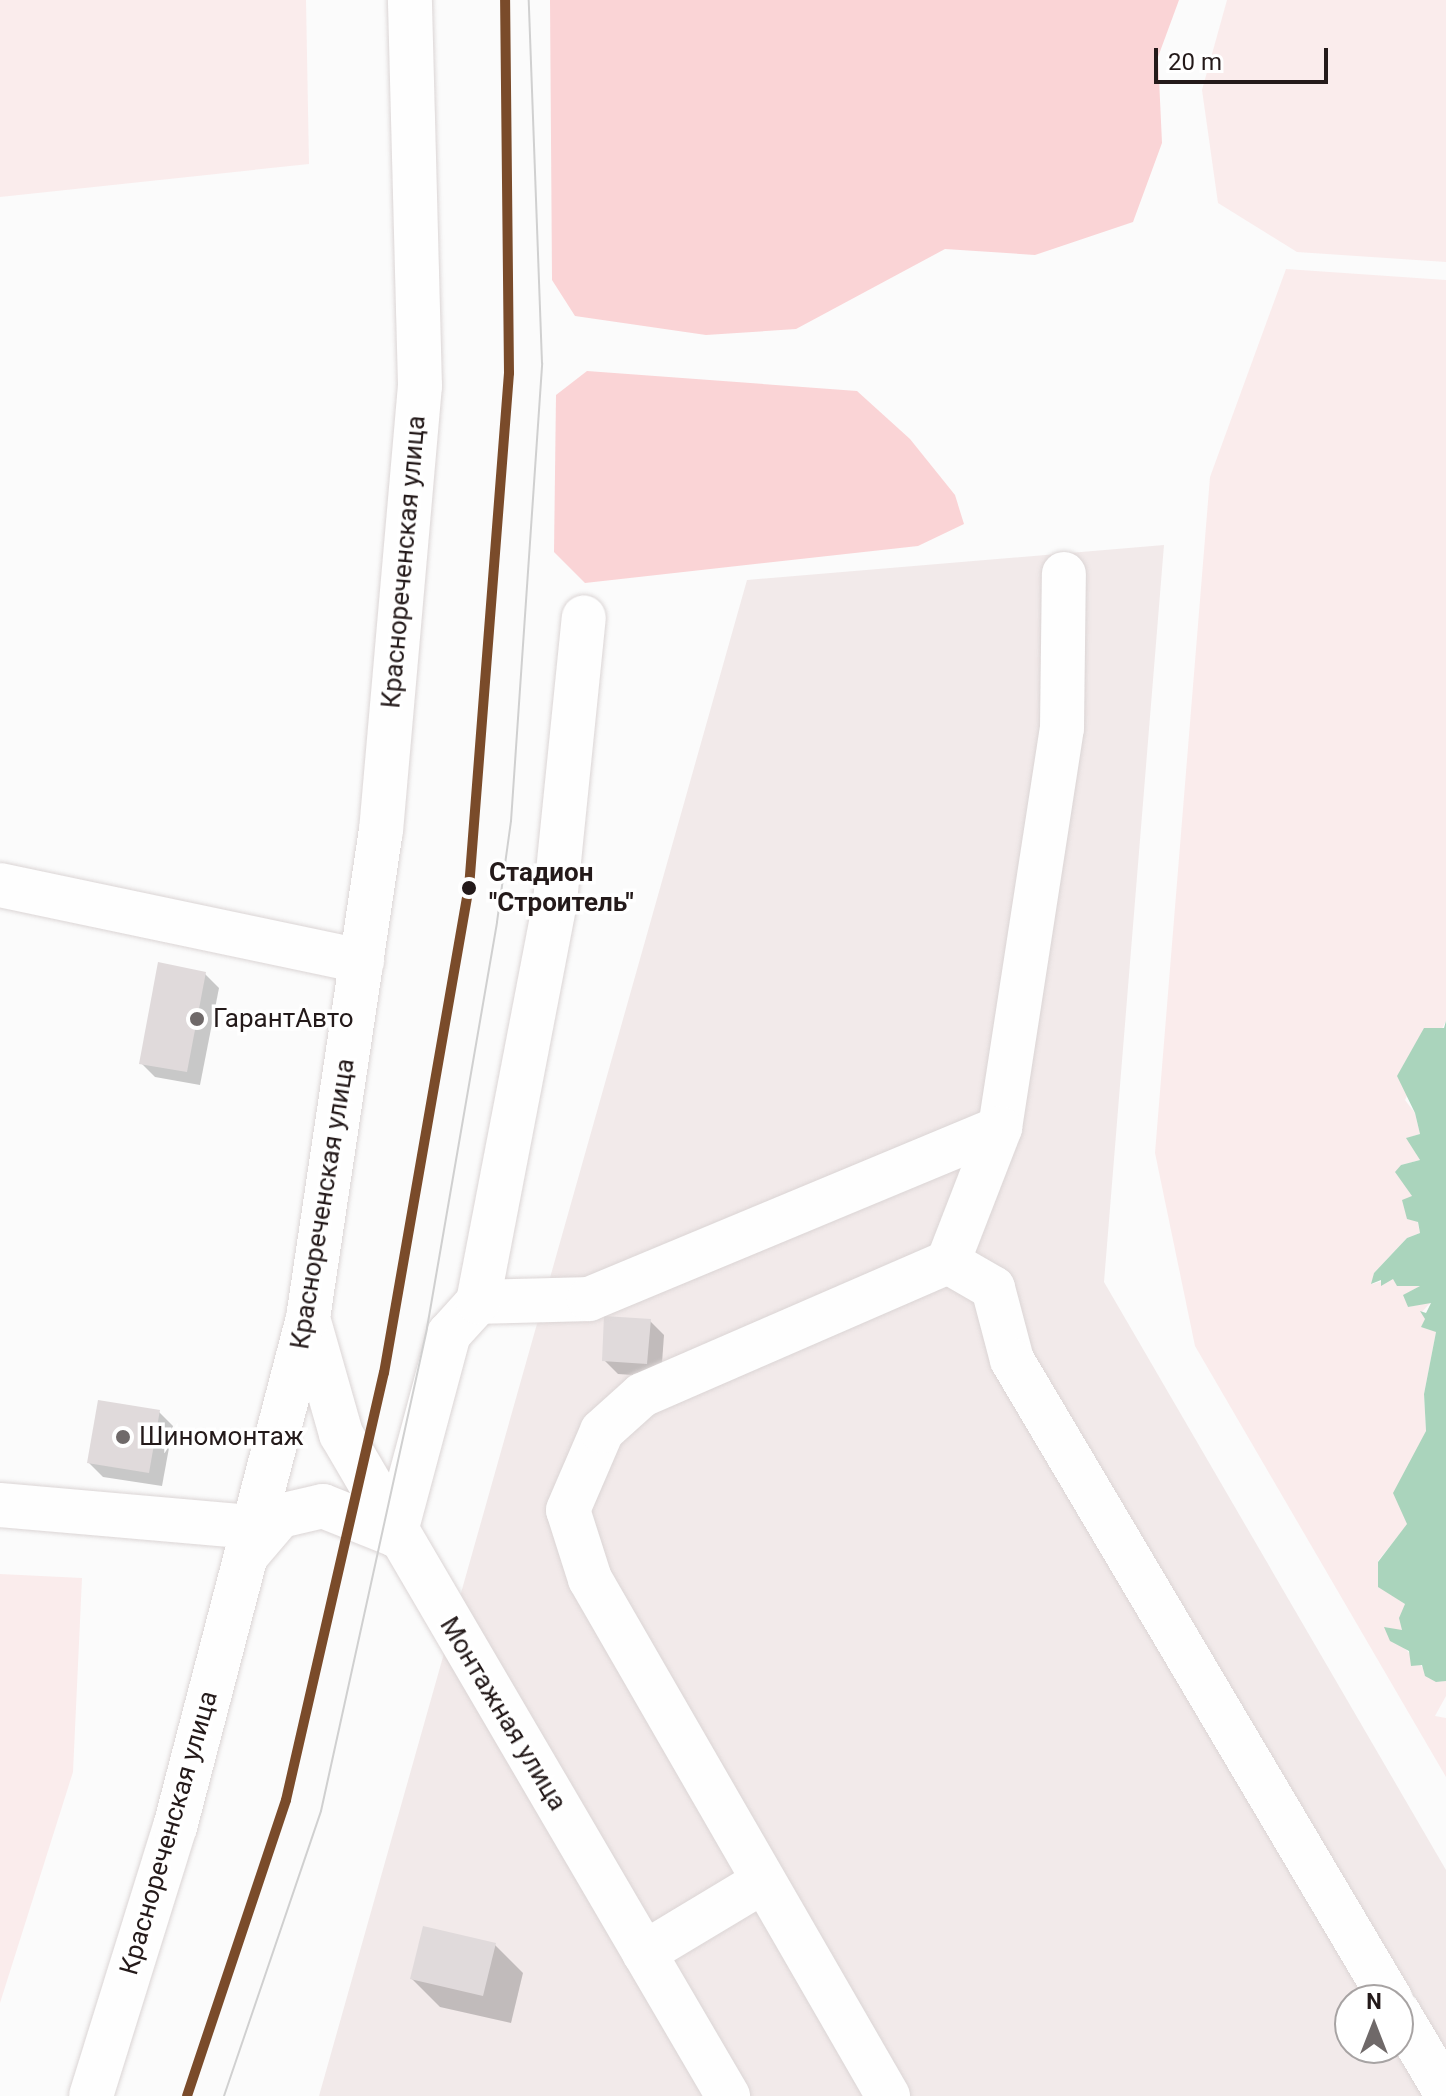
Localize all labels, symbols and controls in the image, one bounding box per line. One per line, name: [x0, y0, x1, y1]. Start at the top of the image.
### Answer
scale bar: [1158, 32, 1332, 82]
text: 20 m: [1168, 48, 1222, 76]
street label: Краснореченская улица: [376, 414, 432, 710]
place label: Стадион "Строитель": [489, 857, 634, 918]
marker: Стадион "Строитель": [456, 875, 482, 901]
place label: ГарантАвто: [213, 1003, 354, 1035]
marker: ГарантАвто: [188, 1010, 206, 1028]
street label: Краснореченская улица: [285, 1056, 361, 1352]
place label: Шиномонтаж: [139, 1421, 304, 1453]
marker: Шиномонтаж: [114, 1428, 132, 1446]
street label: Монтажная улица: [433, 1612, 573, 1816]
street label: Краснореченская улица: [114, 1687, 224, 1979]
north arrow: [1334, 1984, 1414, 2064]
text: N: [1366, 1989, 1382, 2014]

